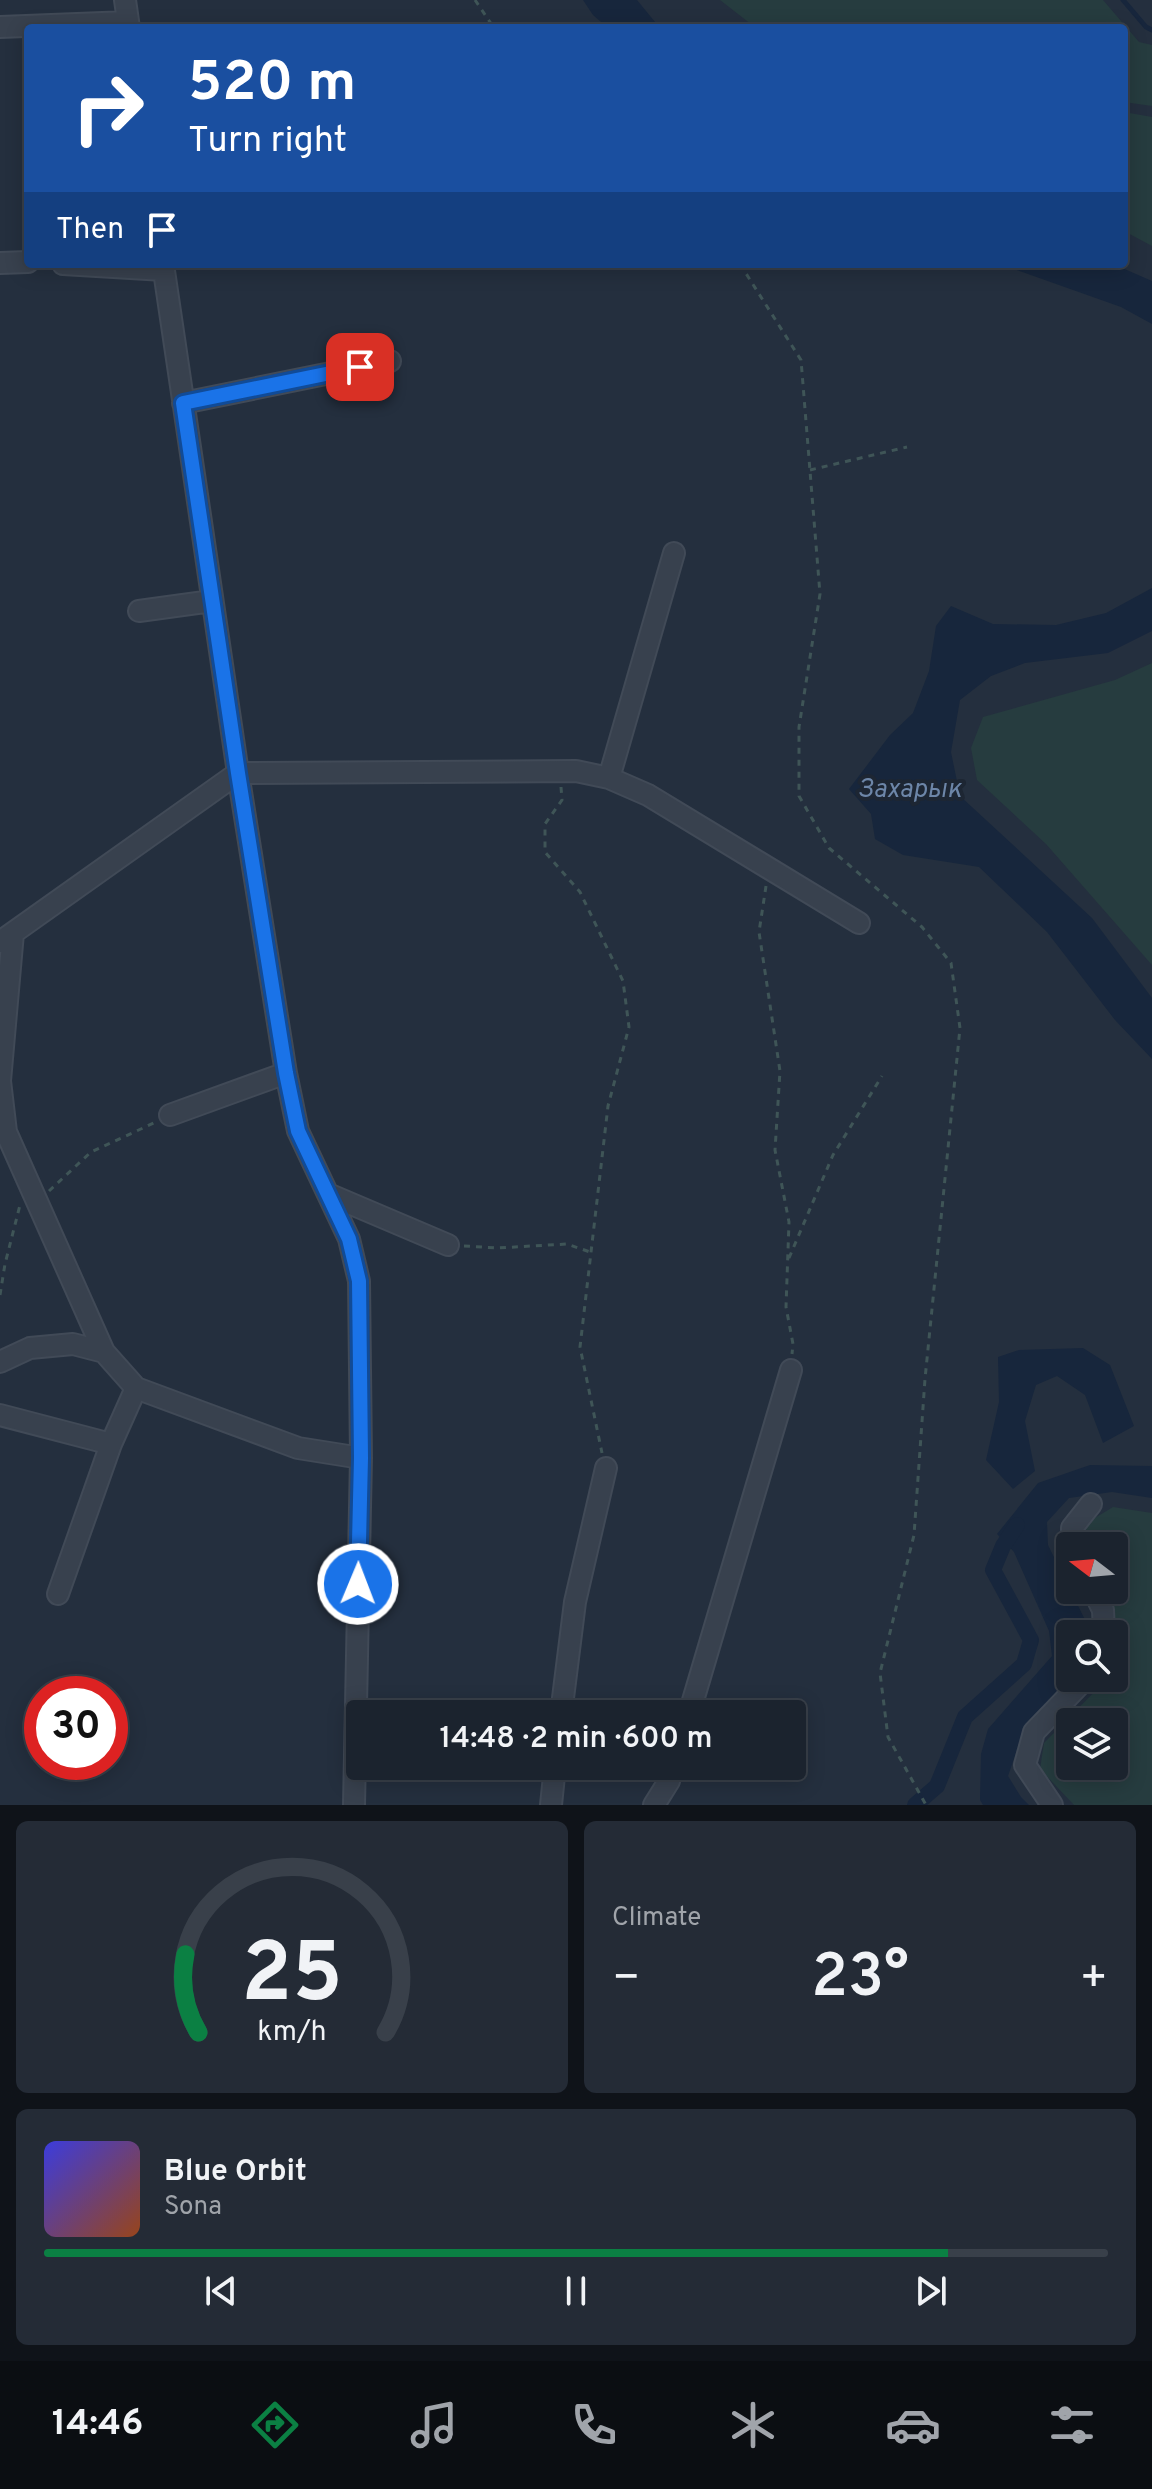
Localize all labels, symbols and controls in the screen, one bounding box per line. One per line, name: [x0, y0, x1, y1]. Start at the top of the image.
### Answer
text: 520 m: [188, 50, 356, 120]
icon: right: [56, 56, 160, 160]
text: Turn right: [188, 119, 347, 165]
icon: arrive: [140, 208, 184, 252]
text: Then: [56, 212, 124, 249]
pin: [326, 333, 394, 401]
icon: arrive: [338, 345, 382, 389]
water label: Захарык: [858, 774, 963, 807]
north arrow: [1056, 1532, 1128, 1604]
map controls: [1056, 1532, 1128, 1780]
position arrow: [316, 1542, 400, 1626]
button: search: [1056, 1620, 1128, 1692]
speed limit sign: 30: [24, 1676, 128, 1780]
button: layers: [1056, 1708, 1128, 1780]
text: 14:48 · 2 min · 600 m: [440, 1721, 712, 1758]
text: Climate: [612, 1902, 701, 1935]
text: 25: [241, 1926, 343, 2031]
text: 23°: [811, 1942, 909, 2018]
text: −: [612, 1952, 640, 2008]
text: +: [1080, 1952, 1108, 2008]
text: km/h: [257, 2015, 327, 2051]
text: Blue Orbit: [164, 2154, 307, 2191]
text: Sona: [164, 2191, 222, 2224]
icon: previous: [199, 2269, 243, 2313]
icon: pause: [554, 2269, 598, 2313]
icon: next: [909, 2269, 953, 2313]
icon: directions: [247, 2397, 303, 2453]
icon: music: [406, 2397, 462, 2453]
icon: phone: [566, 2397, 622, 2453]
icon: climate: [725, 2397, 781, 2453]
icon: car: [885, 2397, 941, 2453]
icon: filters: [1044, 2397, 1100, 2453]
text: 14:46: [52, 2402, 143, 2448]

